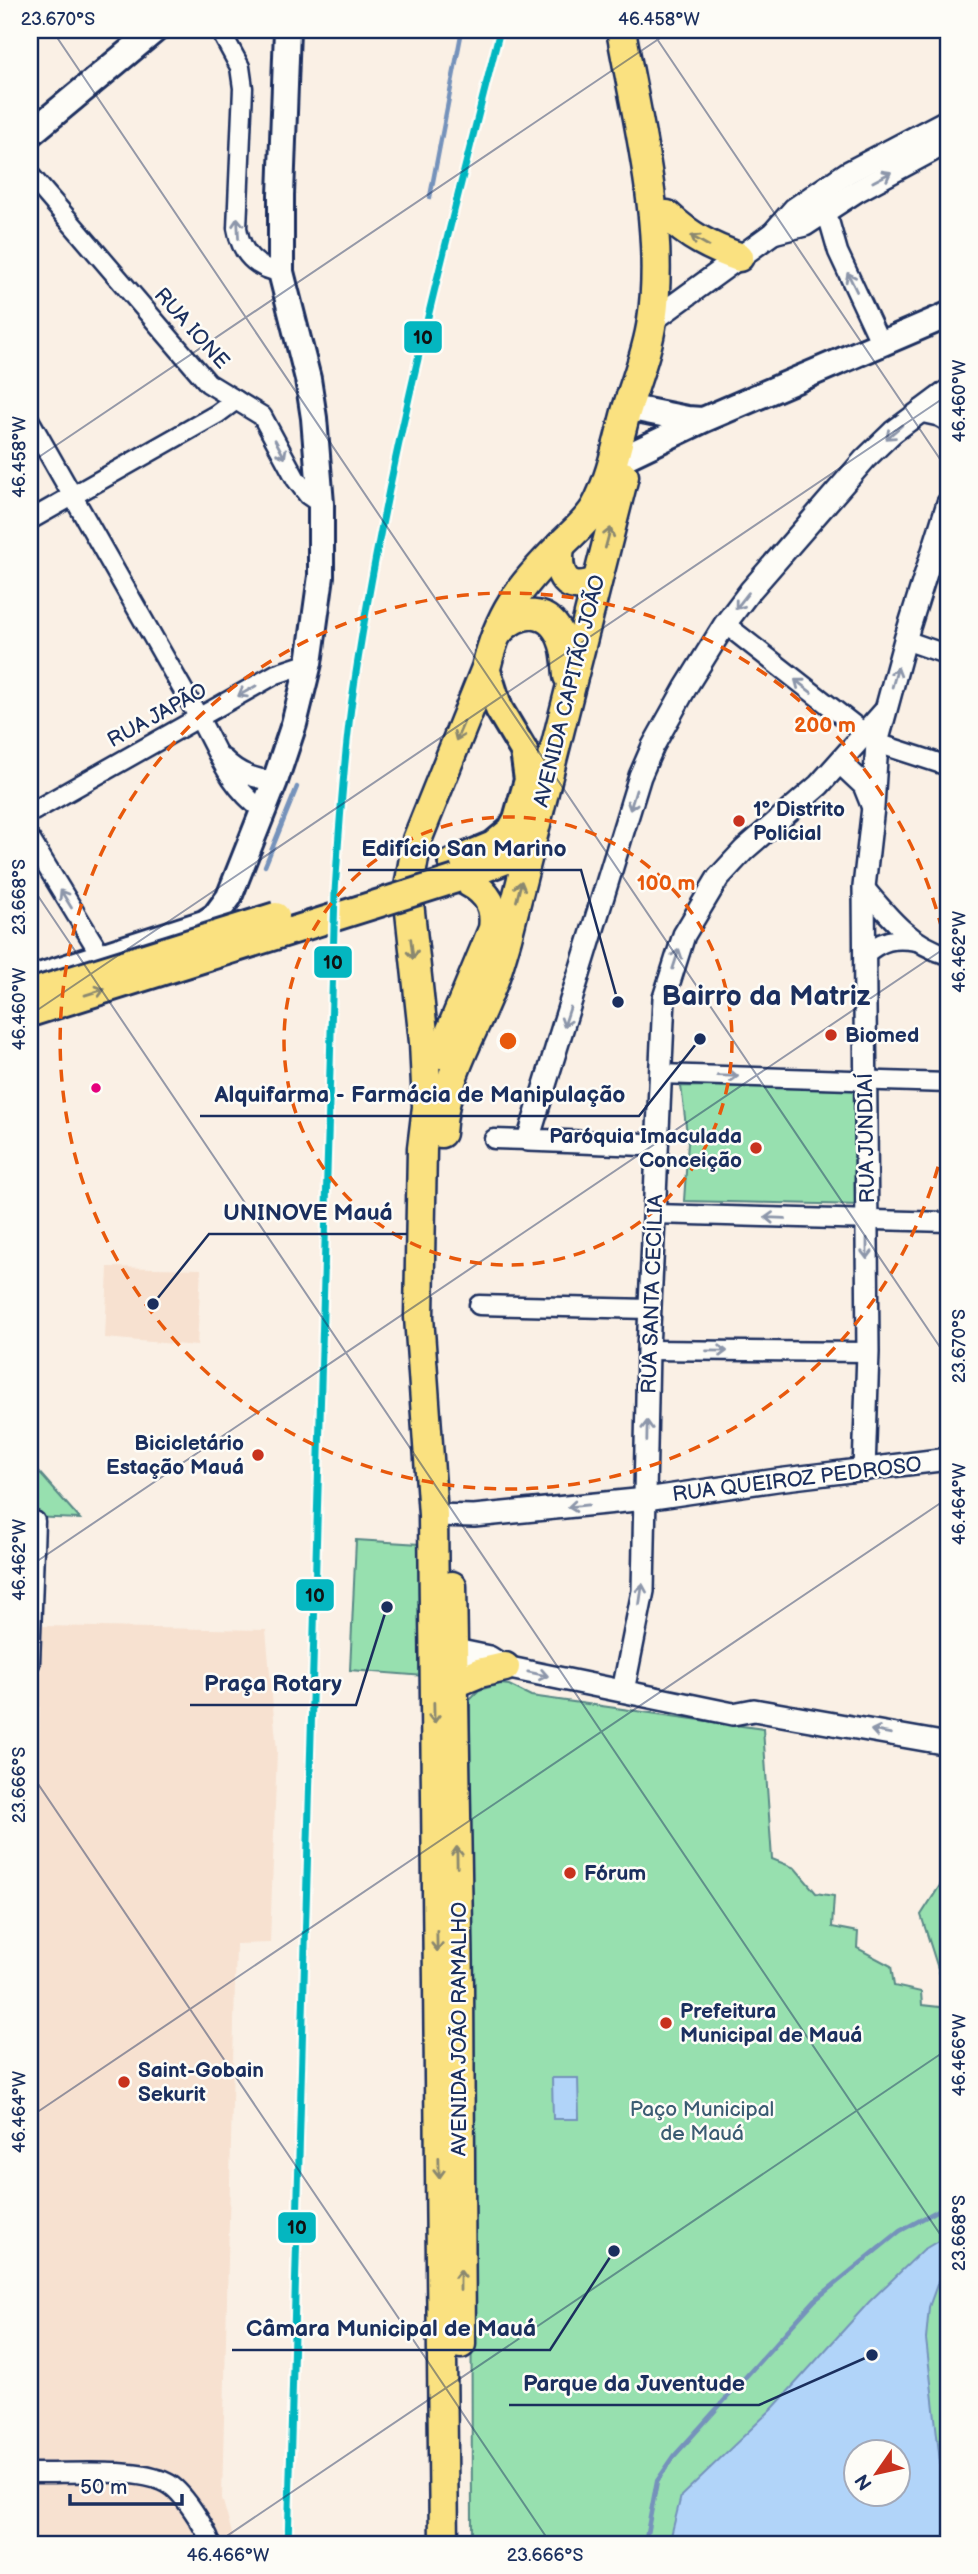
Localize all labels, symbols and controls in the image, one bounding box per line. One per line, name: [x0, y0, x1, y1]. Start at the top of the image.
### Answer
text: 23.670°S: [21, 9, 95, 30]
text: 46.458°W: [618, 9, 701, 30]
one-way arrow: [872, 170, 892, 184]
one-way arrow: [231, 218, 244, 240]
one-way arrow: [690, 234, 710, 248]
one-way arrow: [845, 272, 859, 293]
street label: RUA IONE: [149, 283, 235, 374]
line badge: 10: [403, 320, 443, 354]
text: 10: [413, 327, 433, 350]
text: 46.460°W: [949, 359, 970, 442]
text: 46.458°W: [9, 415, 30, 498]
one-way arrow: [885, 424, 903, 440]
one-way arrow: [273, 438, 287, 459]
one-way arrow: [602, 527, 615, 550]
street label: AVENIDA CAPITÃO JOÃO: [529, 572, 610, 810]
one-way arrow: [735, 592, 750, 610]
one-way arrow: [889, 666, 902, 689]
street label: RUA JAPÃO: [103, 678, 211, 753]
one-way arrow: [795, 678, 813, 694]
one-way arrow: [238, 684, 258, 698]
text: 200 m: [794, 713, 856, 738]
one-way arrow: [453, 720, 466, 742]
one-way arrow: [626, 788, 638, 810]
place label: 1º Distrito Policial: [753, 797, 845, 846]
marker: 1º Distrito Policial: [731, 813, 747, 829]
callout: Edifício San Marino: [348, 826, 581, 870]
text: Edifício San Marino: [361, 835, 567, 863]
text: 23.668°S: [9, 859, 30, 935]
text: 100 m: [637, 871, 695, 896]
one-way arrow: [513, 880, 526, 903]
one-way arrow: [59, 889, 73, 909]
text: 46.462°W: [949, 910, 970, 993]
one-way arrow: [406, 937, 419, 960]
line badge: 10: [313, 945, 353, 979]
one-way arrow: [671, 948, 683, 970]
text: 10: [323, 952, 343, 975]
text: 46.460°W: [9, 967, 30, 1050]
district label: Bairro da Matriz: [661, 980, 871, 1013]
one-way arrow: [84, 985, 106, 998]
one-way arrow: [560, 1006, 572, 1028]
place label: Biomed: [845, 1023, 919, 1048]
marker: Biomed: [823, 1027, 839, 1043]
centre of rings: [496, 1029, 520, 1053]
one-way arrow: [717, 1069, 740, 1083]
callout: Alquifarma - Farmácia de Manipulação: [200, 1072, 639, 1116]
street label: RUA JUNDIAÍ: [853, 1072, 880, 1204]
unlabelled marker: [89, 1081, 103, 1095]
text: Alquifarma - Farmácia de Manipulação: [214, 1081, 625, 1109]
place label: Paróquia Imaculada Conceição: [549, 1124, 742, 1173]
marker: Paróquia Imaculada Conceição: [748, 1140, 764, 1156]
callout: UNINOVE Mauá: [209, 1190, 407, 1234]
street label: RUA SANTA CECÍLIA: [637, 1194, 668, 1394]
text: UNINOVE Mauá: [223, 1199, 393, 1227]
one-way arrow: [763, 1211, 786, 1225]
one-way arrow: [861, 1238, 874, 1261]
text: 23.670°S: [949, 1309, 970, 1383]
one-way arrow: [705, 1344, 728, 1358]
one-way arrow: [640, 1419, 654, 1442]
place label: Bicicletário Estação Mauá: [106, 1431, 244, 1480]
marker: Bicicletário Estação Mauá: [250, 1447, 266, 1463]
street label: RUA QUEIROZ PEDROSO: [671, 1452, 923, 1507]
text: 46.464°W: [949, 1462, 970, 1545]
one-way arrow: [567, 1500, 590, 1513]
text: 46.462°W: [9, 1518, 30, 1601]
line badge: 10: [295, 1578, 335, 1612]
one-way arrow: [635, 1583, 648, 1606]
text: 10: [305, 1585, 325, 1608]
callout: Praça Rotary: [190, 1661, 356, 1705]
one-way arrow: [526, 1667, 549, 1681]
text: Praça Rotary: [204, 1670, 342, 1698]
one-way arrow: [427, 1702, 441, 1725]
one-way arrow: [870, 1725, 893, 1738]
text: 23.666°S: [9, 1747, 30, 1823]
one-way arrow: [451, 1845, 464, 1868]
place label: Fórum: [584, 1861, 646, 1886]
marker: Fórum: [562, 1865, 578, 1881]
street label: AVENIDA JOÃO RAMALHO: [447, 1902, 472, 2156]
one-way arrow: [430, 1929, 444, 1952]
place label: Prefeitura Municipal de Mauá: [680, 1999, 862, 2048]
text: 46.466°W: [949, 2013, 970, 2096]
marker: Prefeitura Municipal de Mauá: [658, 2015, 674, 2031]
place label: Saint-Gobain Sekurit: [138, 2058, 264, 2107]
text: 46.464°W: [9, 2070, 30, 2153]
marker: Saint-Gobain Sekurit: [116, 2074, 132, 2090]
park label: Paço Municipal de Mauá: [630, 2097, 774, 2146]
one-way arrow: [433, 2156, 446, 2179]
text: 23.668°S: [949, 2195, 970, 2271]
line badge: 10: [277, 2211, 317, 2244]
text: 10: [287, 2217, 307, 2240]
one-way arrow: [453, 2269, 467, 2292]
callout: Câmara Municipal de Mauá: [232, 2306, 550, 2350]
text: Câmara Municipal de Mauá: [246, 2315, 536, 2343]
callout: Parque da Juventude: [509, 2361, 759, 2405]
text: Parque da Juventude: [523, 2370, 745, 2398]
north arrow: [842, 2438, 912, 2508]
scale bar: [70, 2462, 182, 2506]
text: N: [851, 2469, 878, 2494]
text: 50 m: [80, 2475, 127, 2500]
text: 46.466°W: [187, 2545, 270, 2566]
text: 23.666°S: [507, 2545, 583, 2566]

